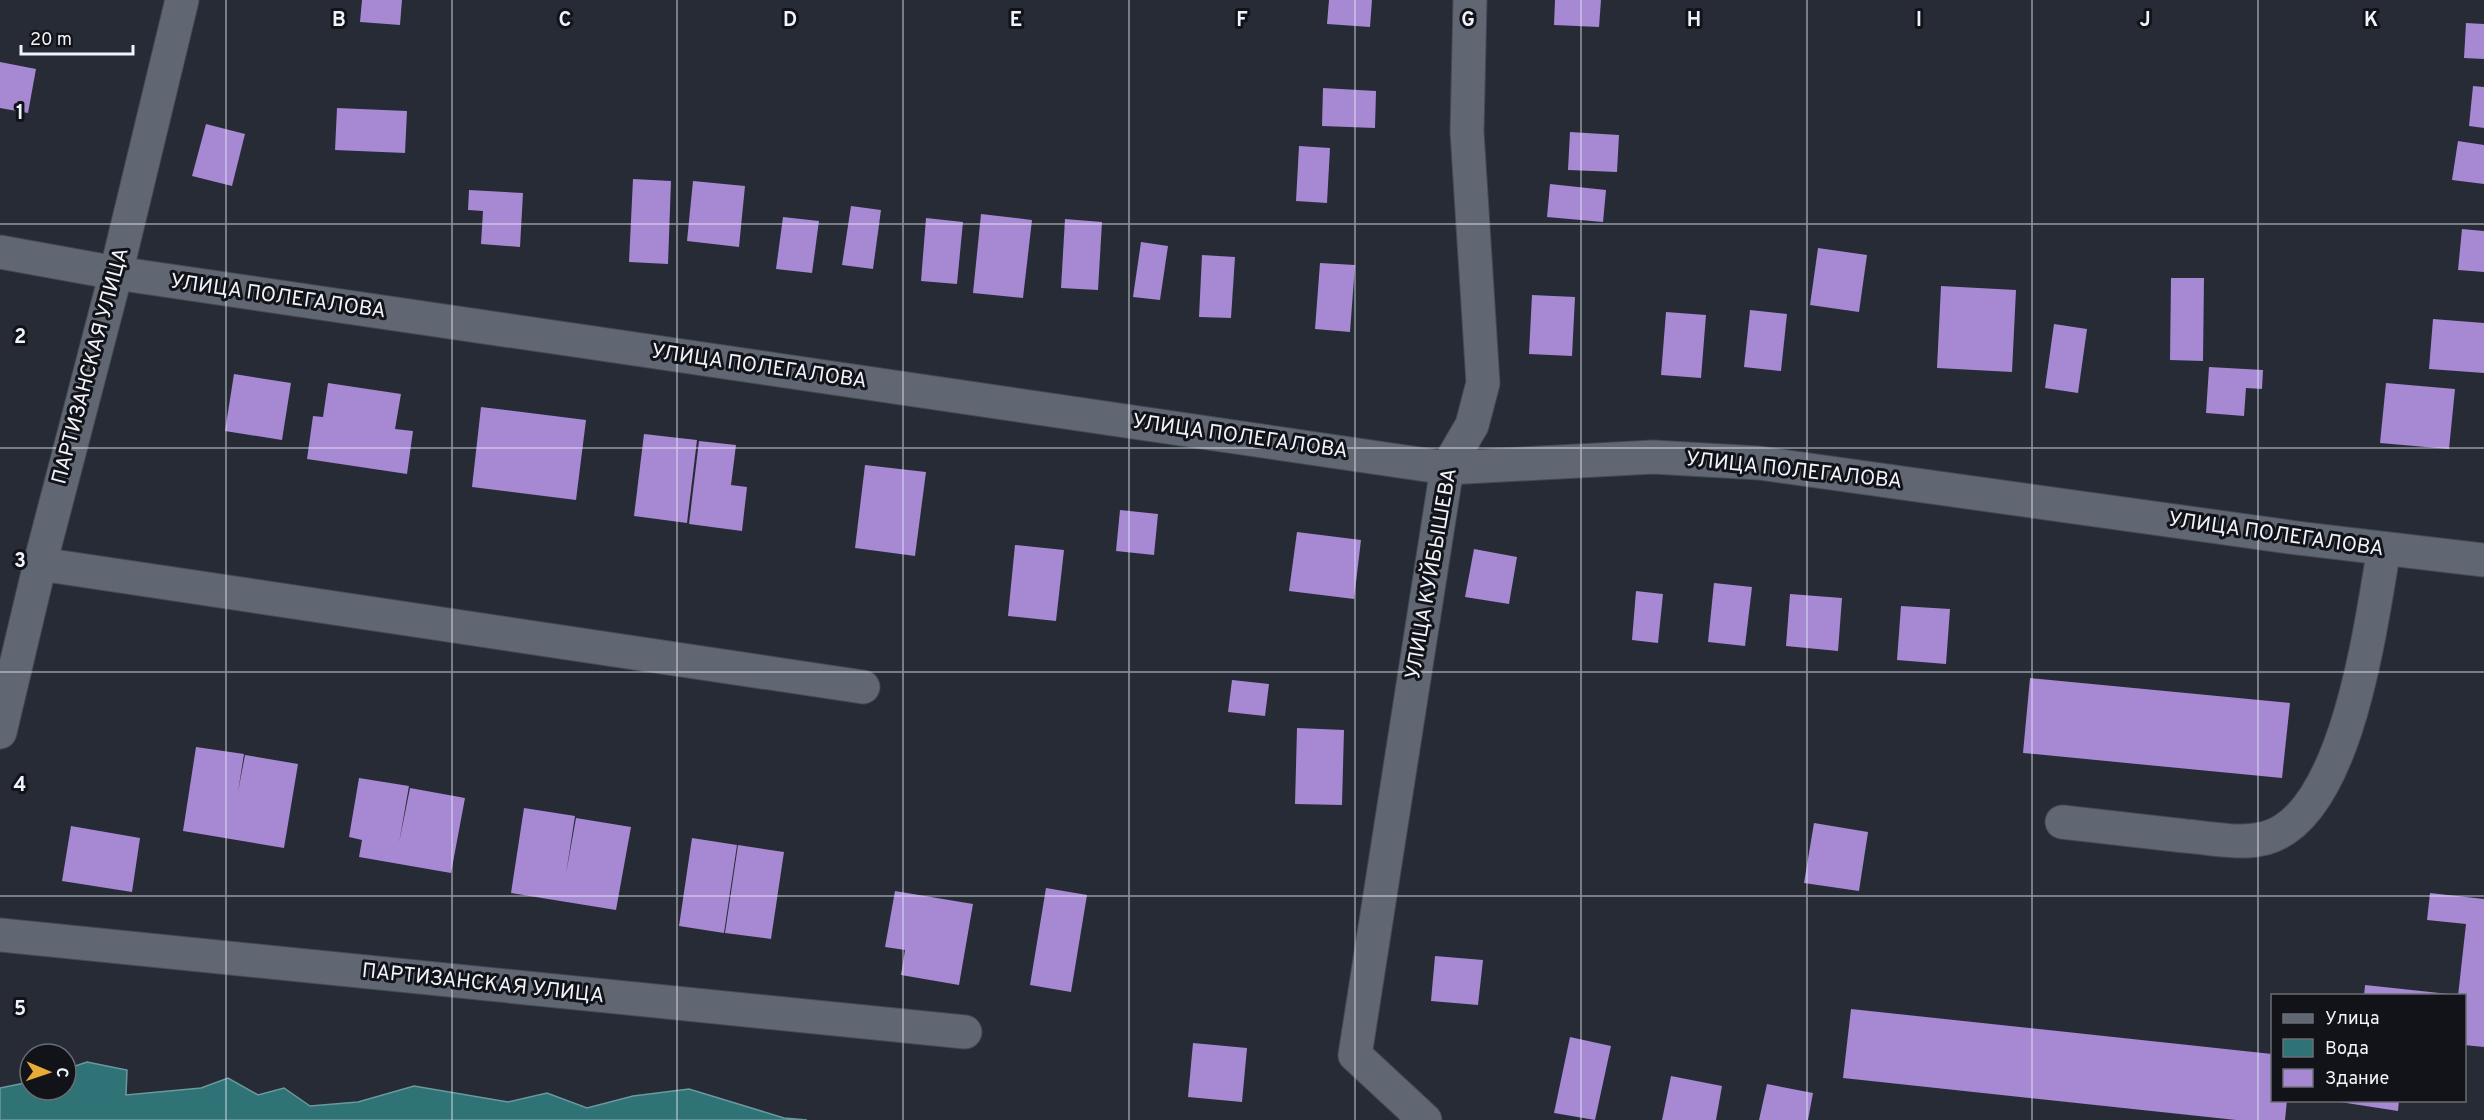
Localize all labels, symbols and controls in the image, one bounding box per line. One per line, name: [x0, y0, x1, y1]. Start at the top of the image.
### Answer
text: B: [332, 8, 346, 34]
text: C: [559, 8, 571, 34]
text: D: [783, 8, 797, 34]
text: E: [1010, 8, 1022, 34]
text: F: [1236, 8, 1248, 34]
text: G: [1461, 8, 1475, 34]
text: H: [1687, 8, 1701, 34]
text: I: [1916, 8, 1922, 34]
text: J: [2139, 8, 2151, 34]
text: K: [2364, 8, 2378, 34]
scale bar: [21, 18, 134, 56]
text: 20 m: [30, 29, 72, 52]
text: 1: [16, 101, 24, 127]
street label: ПАРТИЗАНСКАЯ УЛИЦА: [46, 245, 136, 487]
street label: УЛИЦА ПОЛЕГАЛОВА: [168, 268, 388, 326]
text: 2: [14, 325, 26, 351]
street label: УЛИЦА ПОЛЕГАЛОВА: [649, 338, 869, 396]
street label: УЛИЦА ПОЛЕГАЛОВА: [1130, 408, 1350, 466]
street label: УЛИЦА ПОЛЕГАЛОВА: [1684, 446, 1904, 496]
street label: УЛИЦА КУЙБЫШЕВА: [1399, 466, 1464, 682]
street label: УЛИЦА ПОЛЕГАЛОВА: [2166, 506, 2386, 564]
text: 3: [14, 549, 26, 575]
text: 4: [14, 773, 26, 799]
street label: ПАРТИЗАНСКАЯ УЛИЦА: [360, 958, 606, 1010]
legend: [2271, 994, 2466, 1102]
text: 5: [14, 997, 26, 1023]
text: Улица: [2325, 1008, 2379, 1031]
text: Вода: [2325, 1038, 2369, 1061]
north arrow: [18, 1042, 78, 1102]
text: С: [51, 1067, 71, 1078]
text: Здание: [2325, 1068, 2389, 1091]

